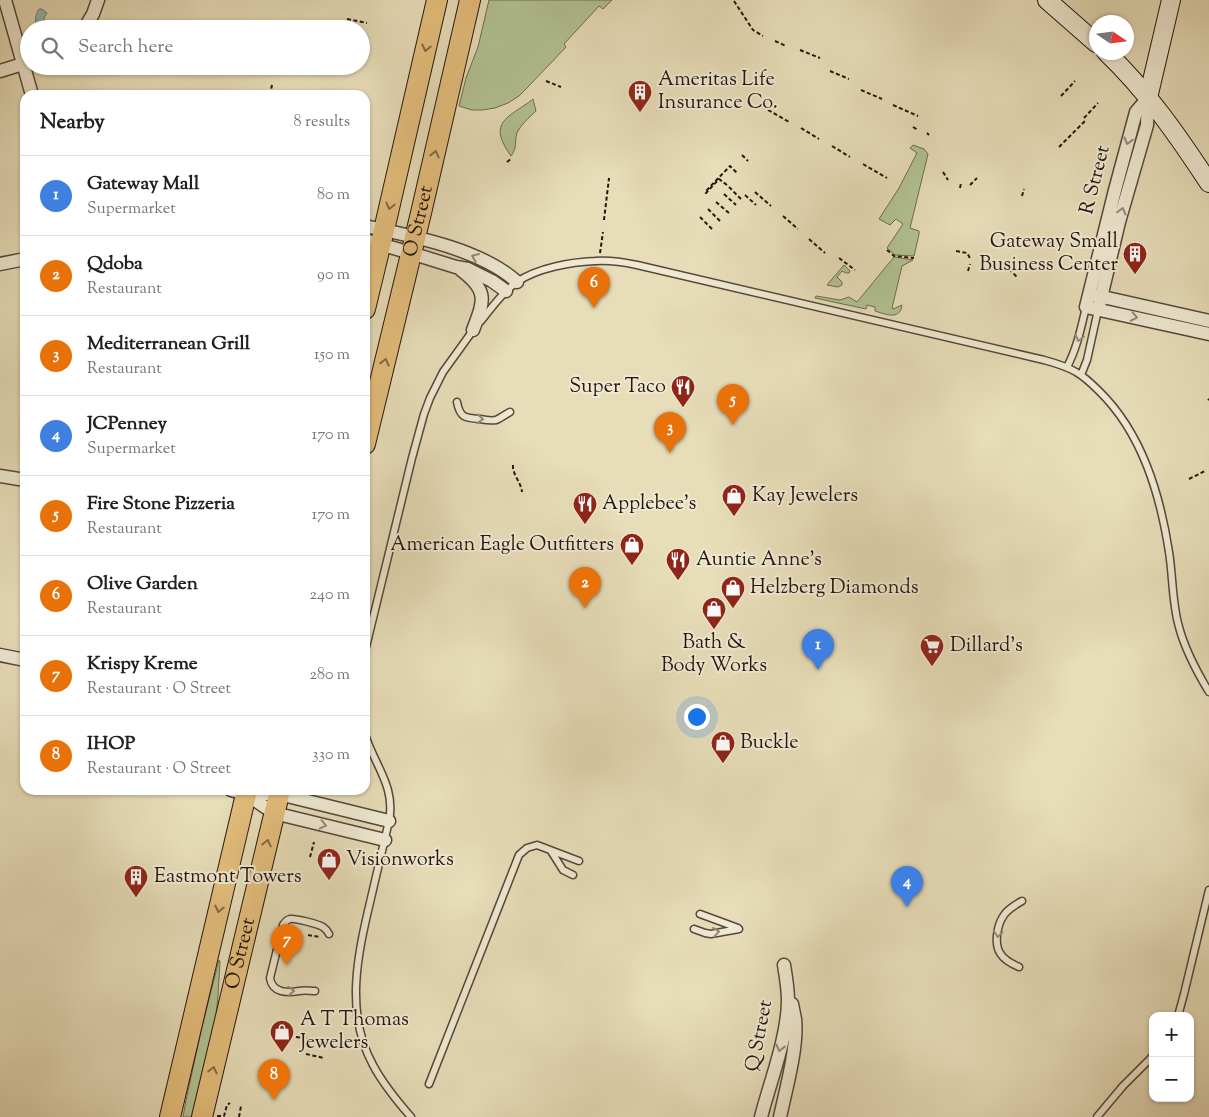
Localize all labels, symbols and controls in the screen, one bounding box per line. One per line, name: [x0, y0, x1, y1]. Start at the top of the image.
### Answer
north arrow: [1089, 15, 1134, 60]
search box: [20, 20, 370, 75]
icon: search: [38, 34, 66, 62]
text: Search here: [78, 34, 173, 61]
one-way arrow: [421, 43, 432, 52]
place label: Ameritas Life Insurance Co.: [658, 66, 778, 118]
building icon: Ameritas Life Insurance Co.: [627, 79, 653, 113]
text: Nearby: [40, 108, 105, 138]
text: 8 results: [294, 111, 350, 134]
one-way arrow: [1123, 137, 1134, 145]
street label: R Street: [1073, 142, 1119, 218]
one-way arrow: [429, 150, 440, 159]
text: Gateway Mall: [87, 171, 199, 198]
street label: O Street: [396, 182, 441, 260]
text: 1: [53, 184, 59, 207]
text: 80 m: [317, 184, 350, 207]
text: Supermarket: [87, 198, 176, 221]
one-way arrow: [385, 202, 396, 210]
one-way arrow: [1116, 207, 1127, 216]
place label: Gateway Small Business Center: [979, 228, 1118, 280]
building icon: Gateway Small Business Center: [1122, 241, 1148, 275]
text: Qdoba: [87, 251, 143, 278]
one-way arrow: [472, 253, 480, 263]
text: 2: [52, 264, 60, 287]
text: 90 m: [317, 264, 350, 287]
pin: 6: [578, 267, 610, 308]
text: Restaurant: [87, 278, 162, 301]
one-way arrow: [1130, 311, 1138, 322]
text: Mediterranean Grill: [87, 331, 250, 358]
one-way arrow: [1074, 333, 1084, 341]
text: 3: [53, 344, 59, 367]
text: 150 m: [314, 344, 350, 367]
text: Restaurant: [87, 358, 162, 381]
one-way arrow: [379, 358, 390, 367]
place label: Super Taco: [569, 373, 666, 402]
restaurant icon: Super Taco: [670, 374, 696, 408]
pin: 5: [717, 384, 749, 425]
text: JCPenney: [87, 411, 167, 438]
pin: 3: [654, 412, 686, 453]
one-way arrow: [476, 413, 484, 424]
text: 4: [52, 424, 60, 447]
text: 170 m: [312, 424, 350, 447]
text: Supermarket: [87, 438, 176, 461]
place label: Kay Jewelers: [752, 482, 858, 511]
shop icon: Kay Jewelers: [721, 483, 747, 517]
place label: Applebee's: [602, 490, 696, 519]
text: Fire Stone Pizzeria: [87, 491, 235, 518]
restaurant icon: Applebee's: [572, 491, 598, 525]
text: 5: [53, 504, 59, 527]
text: 170 m: [312, 504, 350, 527]
text: Restaurant: [87, 518, 162, 541]
place label: American Eagle Outfitters: [390, 531, 614, 560]
shop icon: American Eagle Outfitters: [619, 532, 645, 566]
place label: Auntie Anne's: [696, 546, 822, 575]
restaurant icon: Auntie Anne's: [665, 547, 691, 581]
pin: 2: [569, 567, 601, 608]
text: Olive Garden: [87, 571, 198, 598]
place label: Helzberg Diamonds: [750, 574, 919, 603]
shop icon: Helzberg Diamonds: [720, 575, 746, 609]
text: 6: [52, 584, 60, 607]
text: 240 m: [309, 584, 350, 607]
shop icon: Bath & Body Works: [701, 596, 727, 630]
text: Restaurant: [87, 598, 162, 621]
place label: Bath & Body Works: [661, 629, 767, 681]
pin: 1: [802, 629, 834, 670]
place label: Dillard's: [950, 632, 1023, 661]
supermarket icon: Dillard's: [919, 633, 945, 667]
text: Krispy Kreme: [87, 651, 198, 678]
text: 7: [52, 664, 60, 687]
text: 280 m: [309, 664, 350, 687]
text: Restaurant · O Street: [87, 678, 231, 701]
your location: [684, 704, 710, 730]
place label: Buckle: [740, 729, 799, 758]
shop icon: Buckle: [710, 730, 736, 764]
text: IHOP: [87, 731, 135, 758]
text: 8: [52, 744, 60, 767]
text: 330 m: [312, 744, 350, 767]
text: Restaurant · O Street: [87, 758, 231, 781]
one-way arrow: [318, 819, 327, 830]
one-way arrow: [261, 839, 272, 848]
place label: Visionworks: [346, 846, 454, 875]
shop icon: Visionworks: [316, 847, 342, 881]
place label: Eastmont Towers: [154, 863, 302, 892]
building icon: Eastmont Towers: [123, 864, 149, 898]
pin: 4: [891, 866, 923, 907]
one-way arrow: [214, 905, 225, 914]
street label: O Street: [218, 915, 264, 992]
pin: 7: [271, 924, 303, 965]
one-way arrow: [713, 927, 721, 938]
one-way arrow: [993, 930, 1004, 938]
one-way arrow: [287, 986, 295, 997]
street label: Q Street: [739, 997, 781, 1074]
place label: A T Thomas Jewelers: [299, 1006, 409, 1058]
map controls: [1149, 1012, 1194, 1102]
button: +: [1149, 1012, 1194, 1057]
shop icon: A T Thomas Jewelers: [269, 1019, 295, 1053]
one-way arrow: [775, 1044, 786, 1052]
button: −: [1149, 1057, 1194, 1102]
pin: 8: [258, 1059, 290, 1100]
one-way arrow: [207, 1065, 218, 1074]

